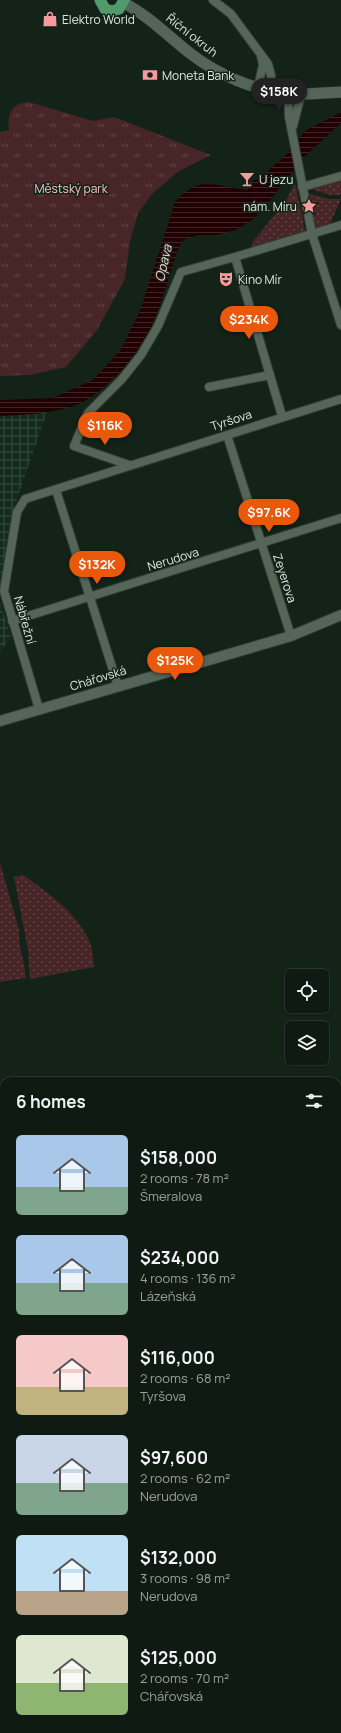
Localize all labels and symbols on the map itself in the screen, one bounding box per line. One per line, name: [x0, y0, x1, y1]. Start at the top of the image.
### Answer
shop icon: Elektro World: [41, 10, 59, 28]
street label: Říční okruh: [163, 10, 221, 60]
place label: Elektro World: [62, 11, 135, 28]
bank icon: Moneta Bank: [141, 66, 159, 84]
place label: Moneta Bank: [162, 67, 235, 84]
pin: $158K: [251, 78, 307, 112]
bar icon: U jezu: [238, 170, 256, 188]
place label: U jezu: [259, 171, 293, 188]
park label: Městský park: [34, 180, 109, 197]
place icon: nám. Míru: [300, 197, 318, 215]
place label: nám. Míru: [243, 198, 297, 215]
water label: Opava: [150, 242, 176, 283]
theatre icon: Kino Mír: [217, 270, 235, 288]
place label: Kino Mír: [238, 271, 282, 288]
pin: $234K: [221, 306, 277, 340]
street label: Tyršova: [208, 405, 254, 435]
pin: $116K: [77, 412, 133, 446]
pin: $97.6K: [236, 499, 302, 533]
street label: Nerudova: [145, 543, 201, 575]
pin: $132K: [69, 551, 125, 585]
street label: Zeyerova: [269, 551, 301, 605]
street label: Nábřežní: [10, 594, 40, 646]
pin: $125K: [147, 647, 203, 681]
street label: Chářovská: [68, 661, 128, 695]

